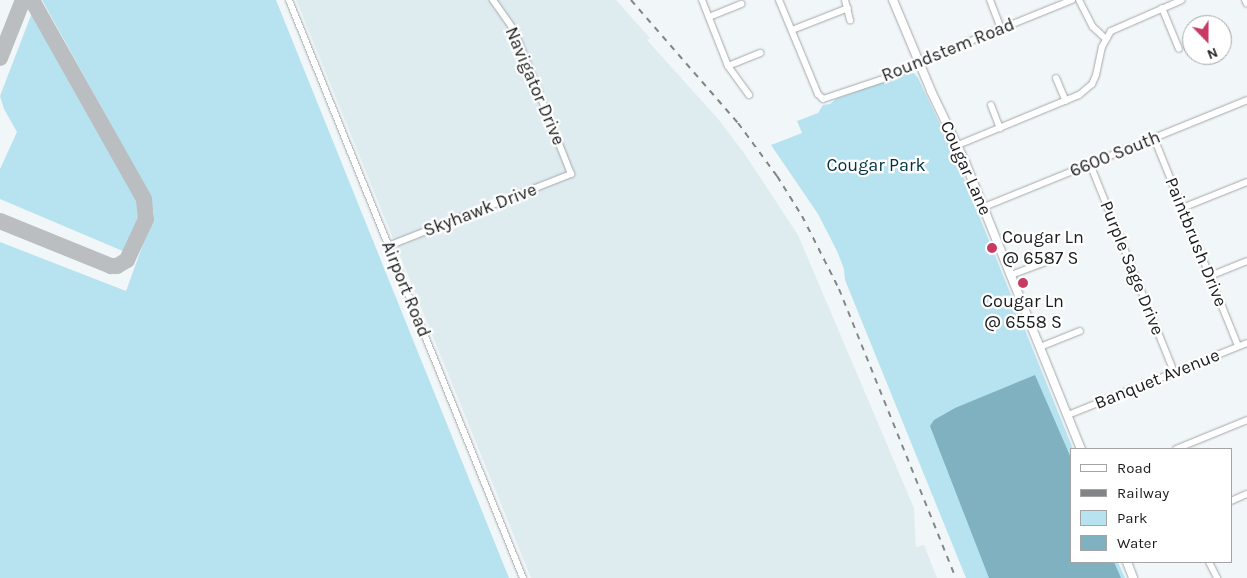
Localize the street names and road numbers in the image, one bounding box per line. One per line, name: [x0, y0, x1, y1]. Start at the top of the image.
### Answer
street label: Roundstem Road: [878, 14, 1018, 86]
street label: Navigator Drive: [500, 24, 570, 148]
street label: Cougar Lane: [936, 117, 996, 219]
street label: 6600 South: [1067, 126, 1163, 182]
street label: Paintbrush Drive: [1160, 174, 1232, 310]
street label: Skyhawk Drive: [420, 179, 540, 241]
street label: Purple Sage Drive: [1095, 198, 1169, 338]
street label: Airport Road: [377, 238, 435, 340]
street label: Banquet Avenue: [1091, 344, 1223, 414]

